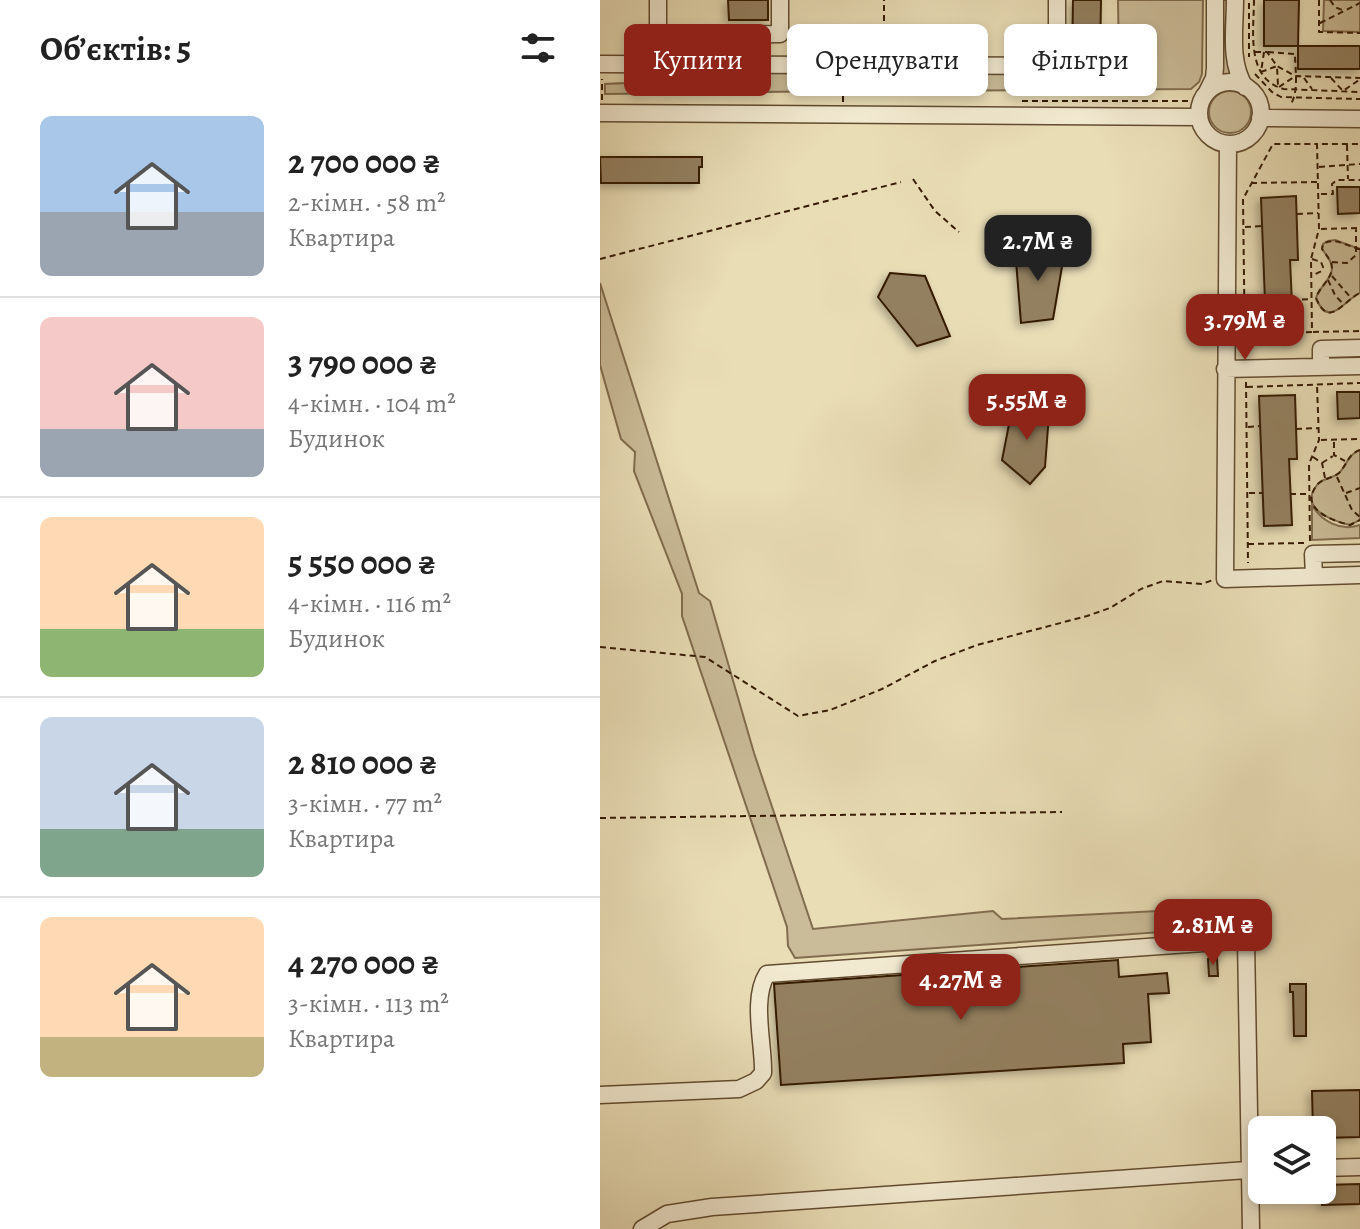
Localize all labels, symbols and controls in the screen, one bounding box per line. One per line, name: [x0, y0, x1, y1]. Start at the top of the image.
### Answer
chip: Купити: [624, 24, 771, 96]
chip: Орендувати: [787, 24, 988, 96]
chip: Фільтри: [1004, 24, 1157, 96]
text: Об’єктів: 5: [40, 25, 191, 72]
icon: filters: [516, 26, 560, 70]
text: 2 700 000 ₴: [288, 138, 441, 185]
icon: home: [104, 148, 200, 244]
text: 2-кімн. · 58 m²: [288, 185, 446, 220]
pin: 2.7M ₴: [973, 215, 1103, 283]
text: Квартира: [288, 220, 395, 255]
text: 2.7M ₴: [1002, 223, 1074, 258]
pin: 3.79M ₴: [1171, 294, 1319, 362]
text: 3.79M ₴: [1204, 302, 1286, 337]
text: 3 790 000 ₴: [288, 339, 437, 386]
icon: home: [104, 349, 200, 445]
pin: 5.55M ₴: [953, 374, 1101, 442]
text: 5.55M ₴: [987, 382, 1067, 417]
text: 4-кімн. · 104 m²: [288, 386, 456, 421]
text: Будинок: [288, 421, 385, 456]
text: 5 550 000 ₴: [288, 539, 436, 586]
icon: home: [104, 549, 200, 645]
text: 4-кімн. · 116 m²: [288, 586, 451, 621]
text: Будинок: [288, 621, 385, 656]
text: 2 810 000 ₴: [288, 739, 437, 786]
icon: home: [104, 749, 200, 845]
text: 3-кімн. · 77 m²: [288, 786, 442, 821]
text: Квартира: [288, 821, 395, 856]
pin: 2.81M ₴: [1139, 899, 1287, 967]
text: 2.81M ₴: [1172, 907, 1254, 942]
text: 4 270 000 ₴: [288, 939, 439, 986]
icon: home: [104, 949, 200, 1045]
pin: 4.27M ₴: [887, 954, 1035, 1022]
text: 4.27M ₴: [919, 962, 1003, 997]
text: 3-кімн. · 113 m²: [288, 986, 449, 1021]
text: Квартира: [288, 1021, 395, 1056]
map controls: [1248, 1116, 1336, 1204]
button: layers: [1248, 1116, 1336, 1204]

